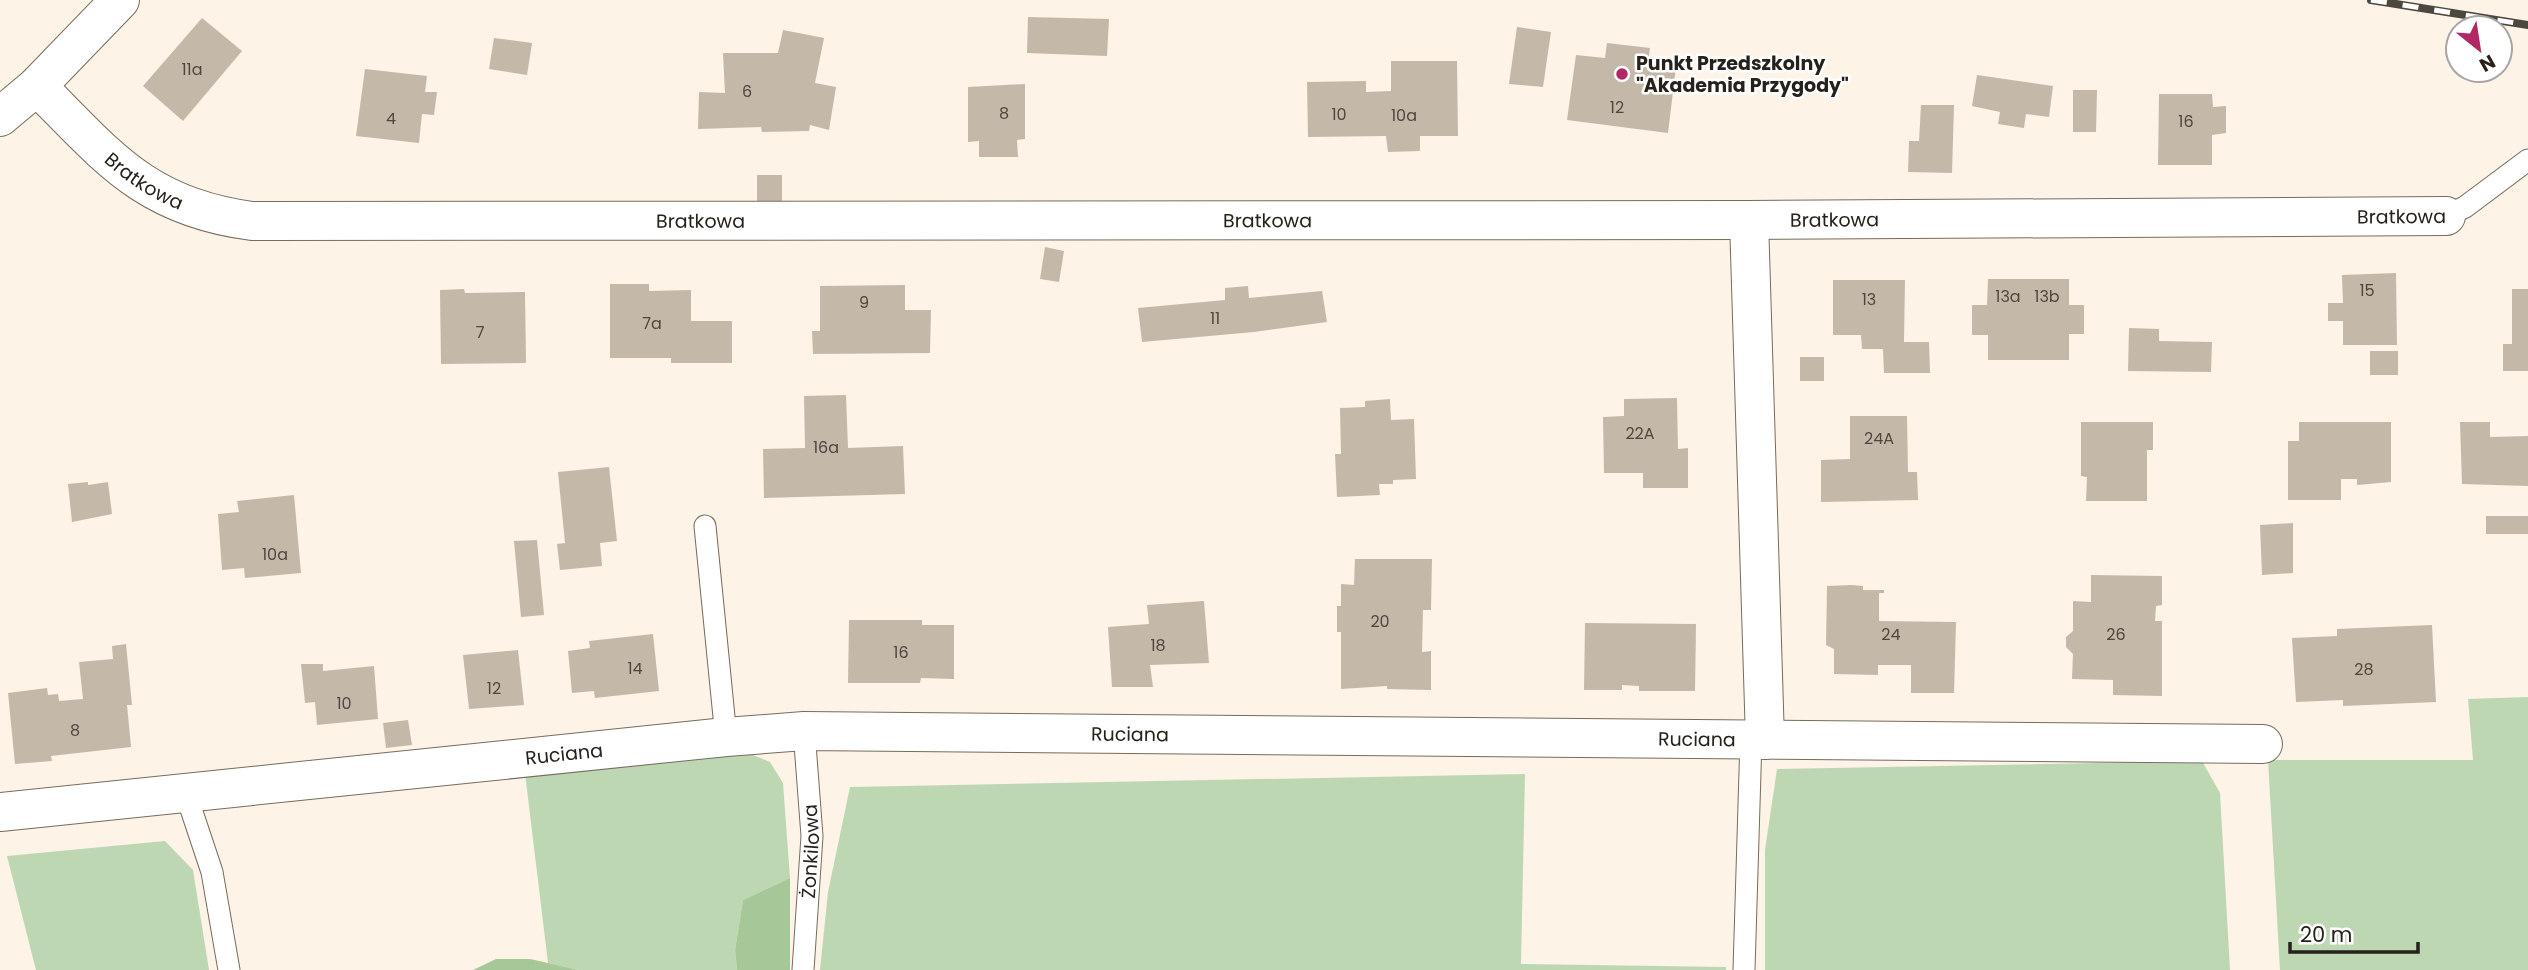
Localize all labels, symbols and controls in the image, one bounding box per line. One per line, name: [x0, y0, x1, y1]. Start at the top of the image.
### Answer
north arrow: [2444, 14, 2514, 84]
text: N: [2474, 48, 2500, 79]
place label: Punkt Przedszkolny "Akademia Przygody": [1636, 50, 1849, 99]
house number: 11a: [181, 58, 203, 81]
marker: Punkt Przedszkolny "Akademia Przygody": [1614, 66, 1630, 82]
house number: 6: [742, 80, 752, 103]
house number: 12: [1610, 96, 1624, 119]
house number: 8: [999, 102, 1009, 125]
house number: 10: [1331, 103, 1347, 126]
house number: 10a: [1391, 104, 1417, 127]
house number: 4: [386, 107, 396, 130]
house number: 16: [2178, 110, 2194, 133]
street label: Bratkowa: [99, 146, 188, 216]
street label: Bratkowa: [2357, 203, 2446, 230]
street label: Bratkowa: [1790, 206, 1879, 233]
street label: Bratkowa: [656, 207, 745, 234]
street label: Bratkowa: [1223, 207, 1312, 234]
house number: 15: [2359, 279, 2375, 302]
house number: 13a: [1995, 285, 2021, 308]
house number: 13b: [2034, 285, 2060, 308]
house number: 13: [1862, 288, 1876, 311]
house number: 9: [859, 291, 869, 314]
house number: 11: [1210, 307, 1220, 330]
house number: 7a: [642, 312, 662, 335]
house number: 7: [476, 321, 485, 344]
house number: 22A: [1625, 422, 1655, 445]
house number: 24A: [1864, 427, 1894, 450]
house number: 16a: [813, 436, 839, 459]
house number: 10a: [262, 543, 288, 566]
house number: 20: [1370, 610, 1390, 633]
house number: 24: [1881, 623, 1901, 646]
house number: 26: [2106, 623, 2126, 646]
house number: 18: [1150, 634, 1166, 657]
house number: 16: [893, 641, 909, 664]
house number: 14: [627, 657, 643, 680]
house number: 28: [2354, 658, 2374, 681]
house number: 12: [487, 677, 501, 700]
house number: 10: [336, 692, 352, 715]
house number: 8: [70, 719, 80, 742]
street label: Ruciana: [1091, 720, 1169, 748]
street label: Ruciana: [1658, 725, 1736, 753]
street label: Ruciana: [524, 736, 604, 771]
street label: Żonkilowa: [794, 803, 826, 899]
scale bar: [2290, 911, 2418, 955]
text: 20 m: [2300, 920, 2353, 949]

